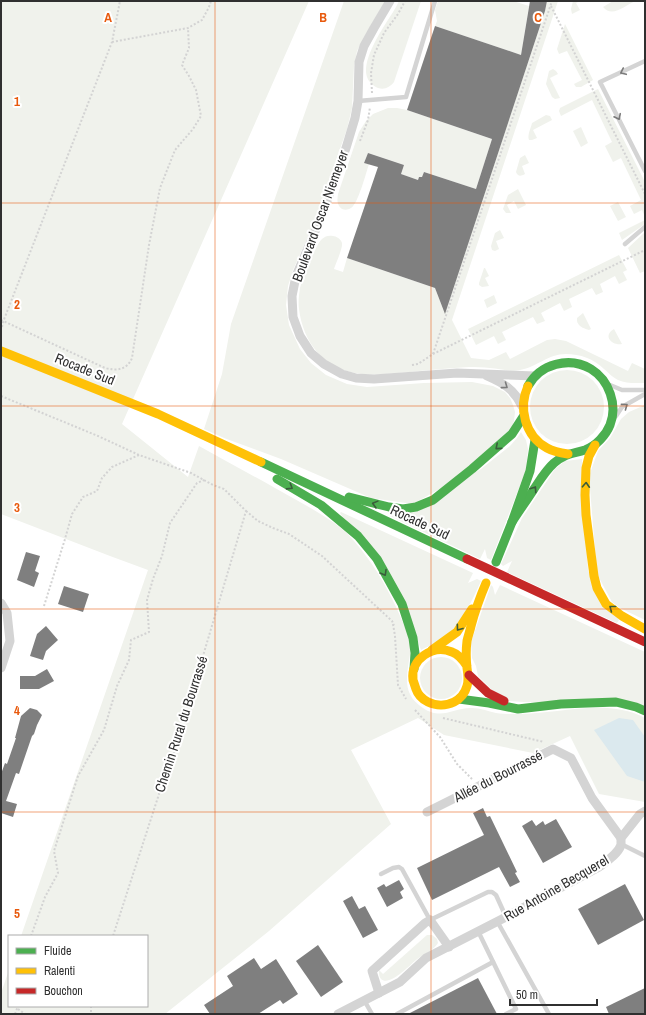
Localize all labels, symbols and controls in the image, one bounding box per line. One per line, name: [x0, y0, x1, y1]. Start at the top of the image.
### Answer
text: A: [104, 9, 112, 26]
text: B: [319, 9, 327, 26]
text: C: [534, 9, 542, 26]
one-way arrow: [619, 67, 626, 75]
text: 1: [14, 93, 20, 110]
one-way arrow: [613, 112, 621, 120]
street label: Boulevard Oscar Niemeyer: [288, 148, 352, 284]
text: 2: [14, 296, 20, 313]
street label: Rocade Sud: [52, 349, 118, 389]
one-way arrow: [501, 381, 508, 388]
one-way arrow: [621, 404, 628, 411]
one-way arrow: [495, 442, 503, 449]
one-way arrow: [286, 482, 293, 489]
one-way arrow: [581, 482, 590, 488]
one-way arrow: [529, 487, 536, 494]
text: 3: [14, 499, 20, 516]
one-way arrow: [372, 500, 379, 509]
street label: Rocade Sud: [388, 500, 452, 544]
one-way arrow: [380, 569, 387, 576]
one-way arrow: [610, 606, 617, 613]
one-way arrow: [457, 624, 464, 631]
street label: Chemin Rural du Bourrassé: [150, 654, 212, 794]
text: 4: [14, 702, 20, 719]
street label: Allée du Bourrassé: [450, 746, 545, 806]
street label: Rue Antoine Becquerel: [500, 851, 612, 925]
text: 5: [14, 905, 20, 922]
legend: [8, 935, 148, 1007]
text: Fluide: [44, 943, 71, 959]
text: Ralenti: [44, 963, 75, 979]
scale bar: [510, 981, 597, 1007]
text: Bouchon: [44, 983, 83, 999]
text: 50 m: [516, 987, 538, 1003]

